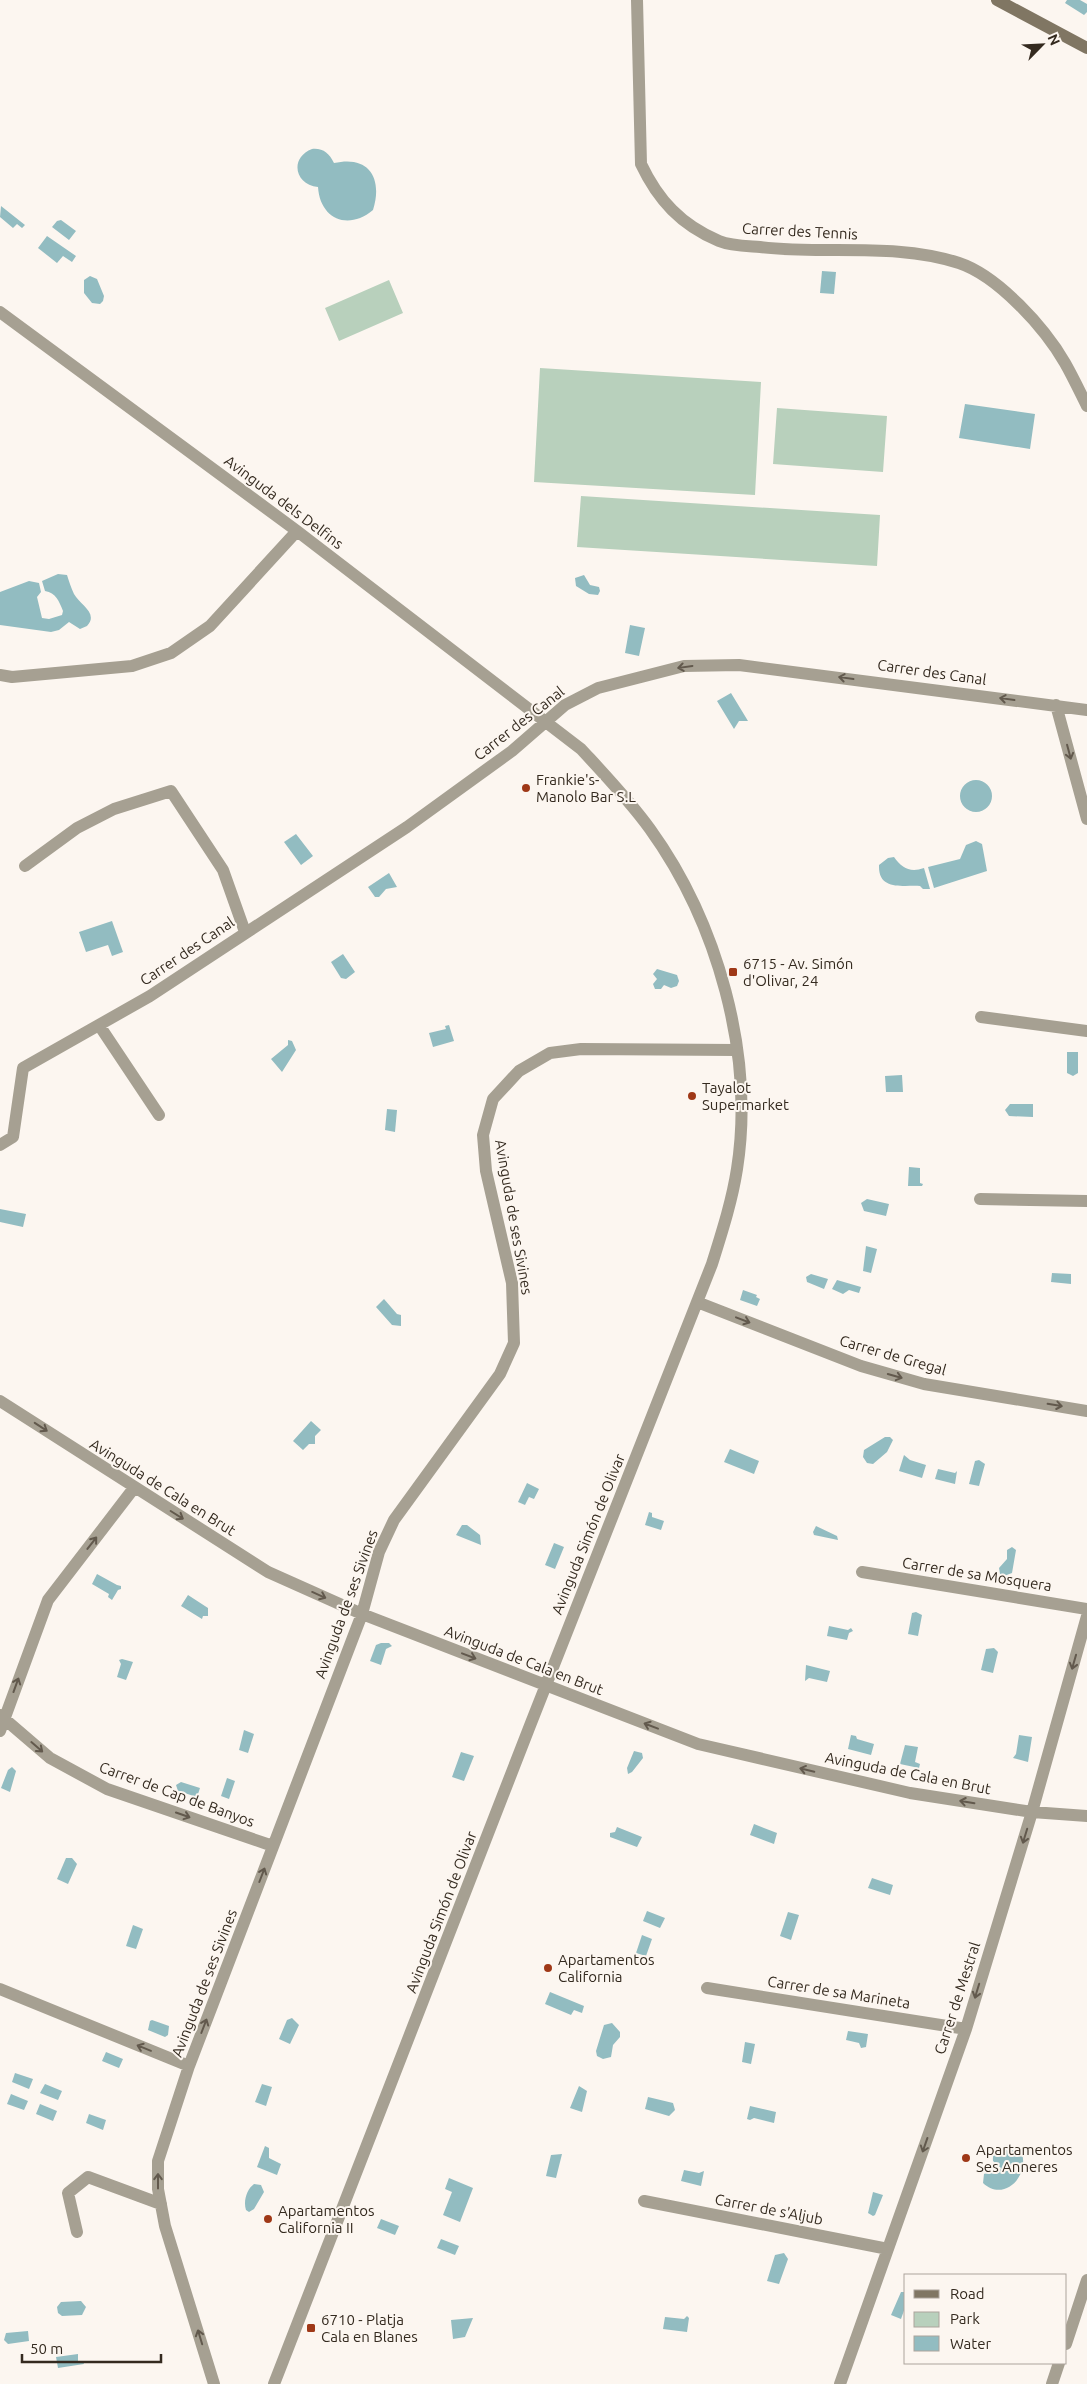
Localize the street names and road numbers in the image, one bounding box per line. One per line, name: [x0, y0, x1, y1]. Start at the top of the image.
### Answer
street label: Carrer des Tennis: [742, 219, 858, 243]
street label: Avinguda dels Delfins: [221, 452, 347, 552]
street label: Carrer des Canal: [876, 656, 988, 688]
street label: Carrer des Canal: [471, 682, 568, 764]
street label: Carrer des Canal: [137, 913, 237, 989]
street label: Avinguda de ses Sivines: [492, 1138, 536, 1296]
street label: Carrer de Gregal: [838, 1332, 948, 1378]
street label: Avinguda de Cala en Brut: [87, 1435, 239, 1539]
street label: Avinguda Simón de Olivar: [548, 1451, 628, 1617]
street label: Avinguda de ses Sivines: [311, 1527, 381, 1681]
street label: Carrer de sa Mosquera: [901, 1554, 1053, 1594]
street label: Avinguda de Cala en Brut: [442, 1622, 606, 1698]
street label: Avinguda de Cala en Brut: [824, 1749, 993, 1797]
street label: Carrer de Cap de Banyos: [97, 1758, 257, 1830]
street label: Avinguda Simón de Olivar: [402, 1828, 480, 1995]
street label: Avinguda de ses Sivines: [168, 1907, 240, 2059]
street label: Carrer de Mestral: [931, 1940, 983, 2056]
street label: Carrer de sa Marineta: [766, 1972, 912, 2012]
street label: Carrer de s'Aljub: [713, 2190, 825, 2228]

